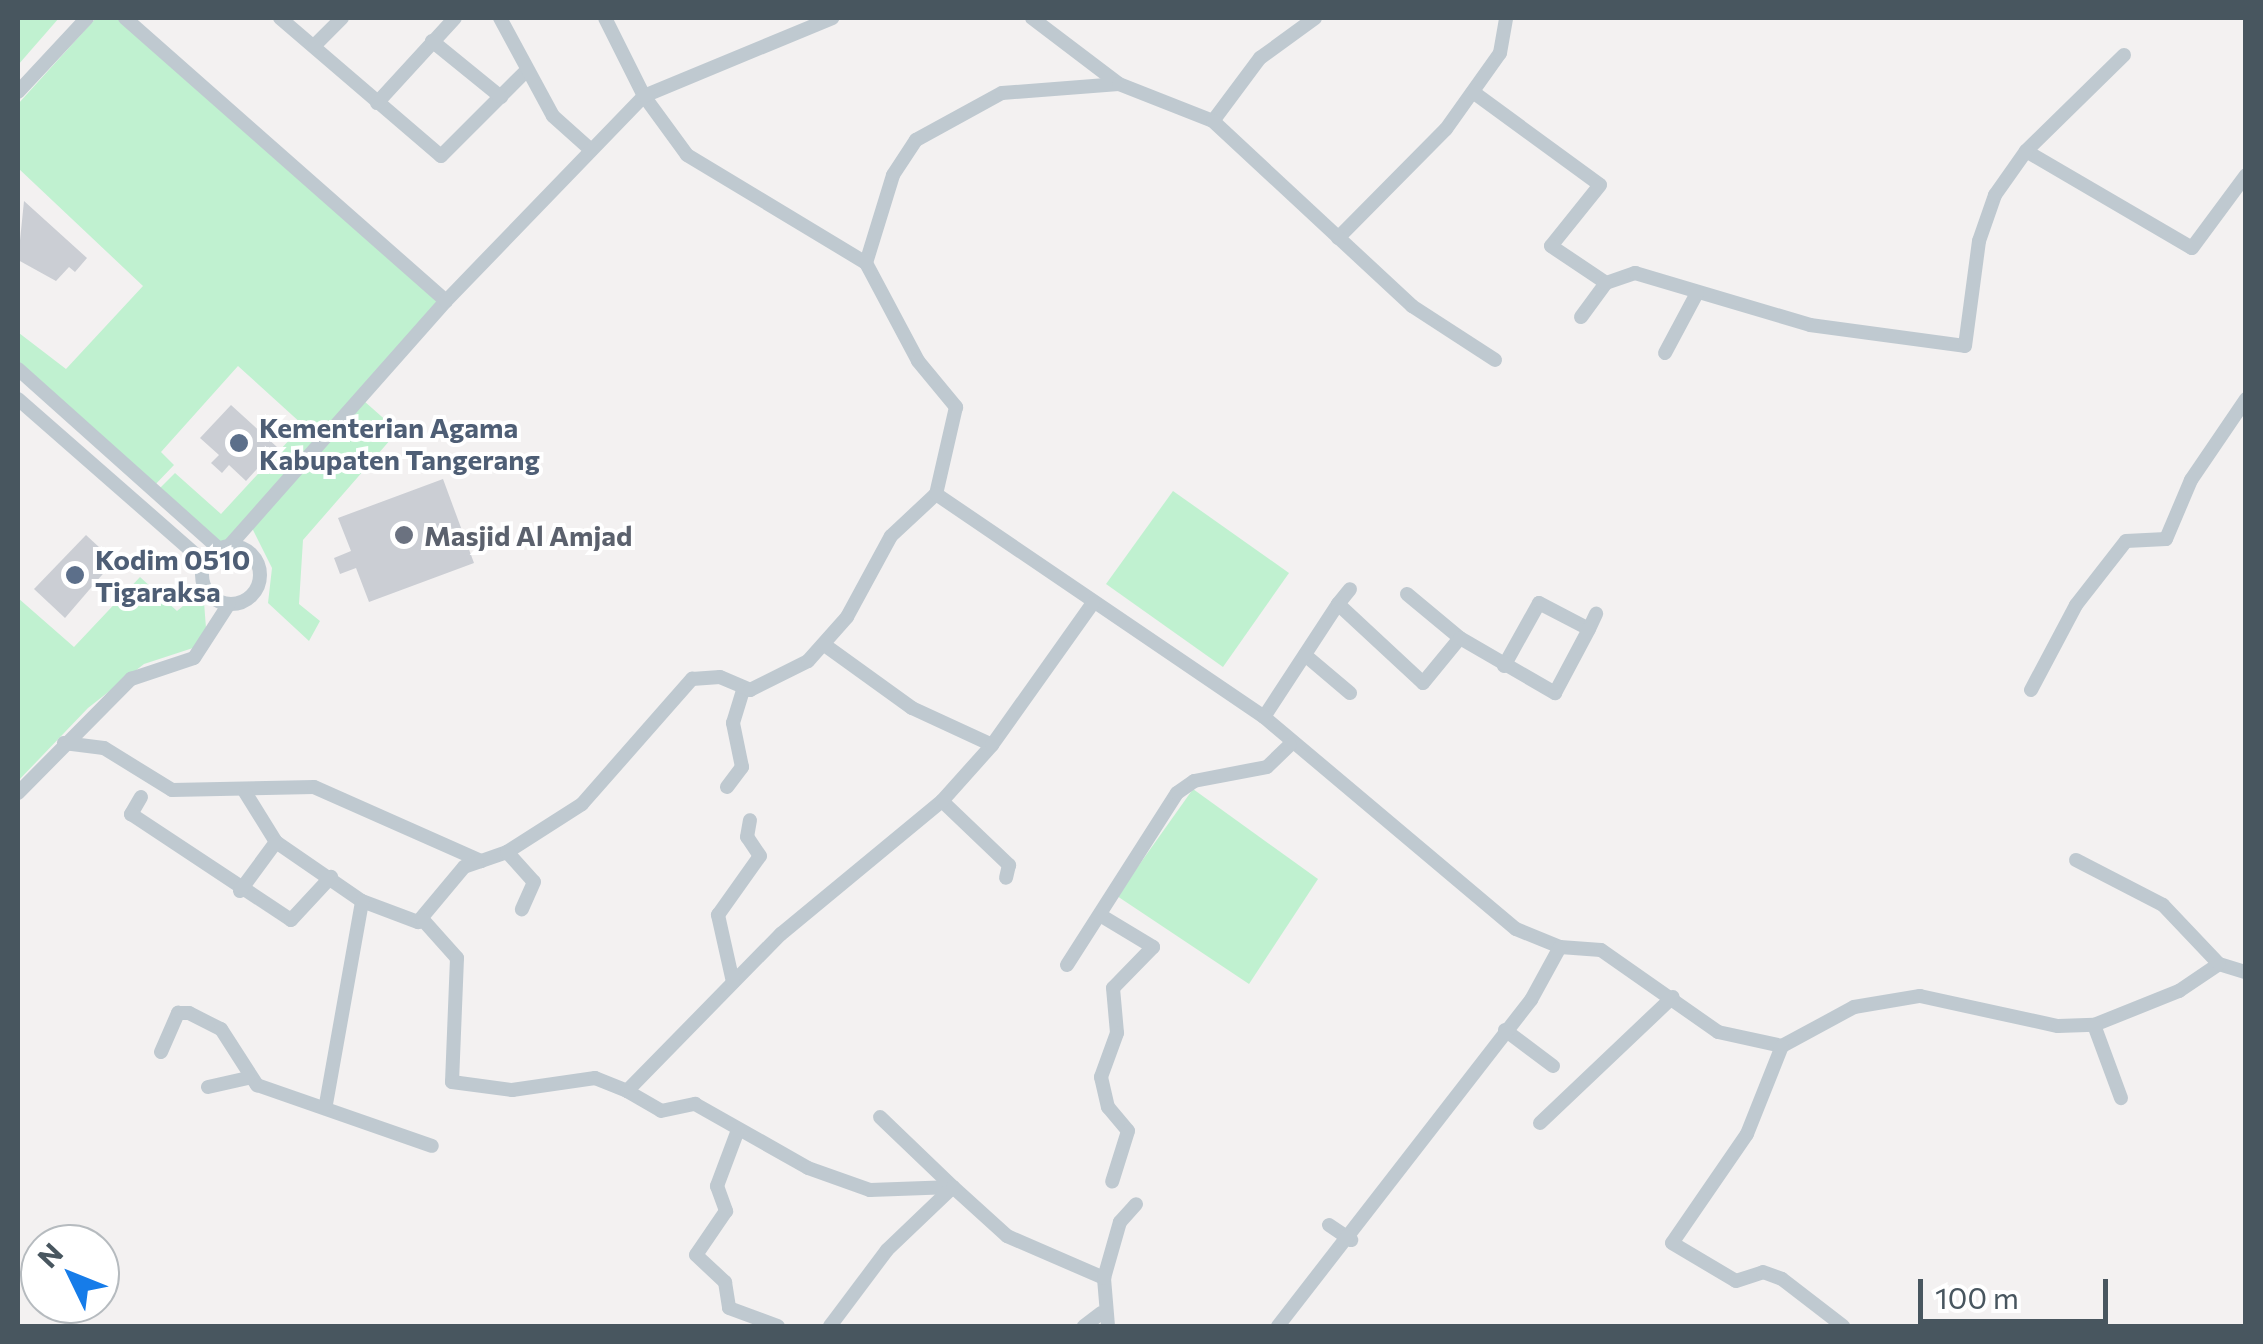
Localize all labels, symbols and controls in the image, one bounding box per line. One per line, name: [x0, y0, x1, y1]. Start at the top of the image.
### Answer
place label: Kementerian Agama Kabupaten Tangerang: [259, 410, 540, 476]
marker: Kementerian Agama Kabupaten Tangerang: [228, 432, 250, 454]
place label: Masjid Al Amjad: [424, 518, 632, 552]
marker: Masjid Al Amjad: [393, 524, 415, 546]
place label: Kodim 0510 Tigaraksa: [95, 542, 250, 608]
marker: Kodim 0510 Tigaraksa: [64, 564, 86, 586]
north arrow: [20, 1224, 120, 1324]
text: N: [30, 1236, 69, 1274]
scale bar: [1923, 1259, 2113, 1321]
text: 100 m: [1935, 1278, 2019, 1315]

